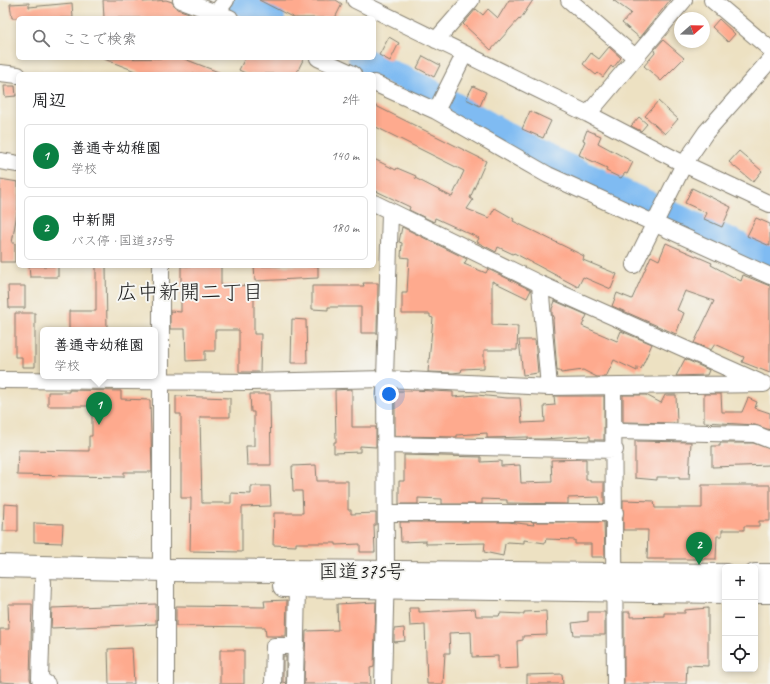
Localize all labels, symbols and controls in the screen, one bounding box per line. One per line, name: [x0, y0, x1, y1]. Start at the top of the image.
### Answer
north arrow: [674, 12, 710, 48]
search box: [16, 16, 376, 60]
icon: search: [30, 27, 52, 49]
text: ここで検索: [62, 30, 137, 49]
text: 周辺: [32, 90, 66, 111]
text: 2件: [341, 92, 360, 108]
text: 善通寺幼稚園: [71, 139, 161, 158]
text: 1: [43, 148, 49, 164]
text: 140 m: [331, 148, 359, 164]
text: 学校: [71, 161, 97, 177]
text: 中新開: [71, 211, 116, 230]
text: 2: [43, 220, 49, 236]
text: 180 m: [331, 220, 359, 236]
text: バス停 · 国道375号: [71, 233, 175, 249]
district label: 広中新開二丁目: [117, 279, 264, 305]
popup: [40, 327, 158, 379]
text: 善通寺幼稚園: [54, 336, 144, 355]
text: 学校: [54, 358, 80, 374]
your location: [379, 384, 399, 404]
pin: 1: [86, 392, 112, 425]
pin: 2: [686, 532, 712, 565]
street label: 国道375号: [319, 559, 406, 584]
map controls: [722, 564, 758, 672]
button: +: [722, 564, 758, 600]
button: −: [722, 600, 758, 636]
button: locate: [722, 636, 758, 672]

